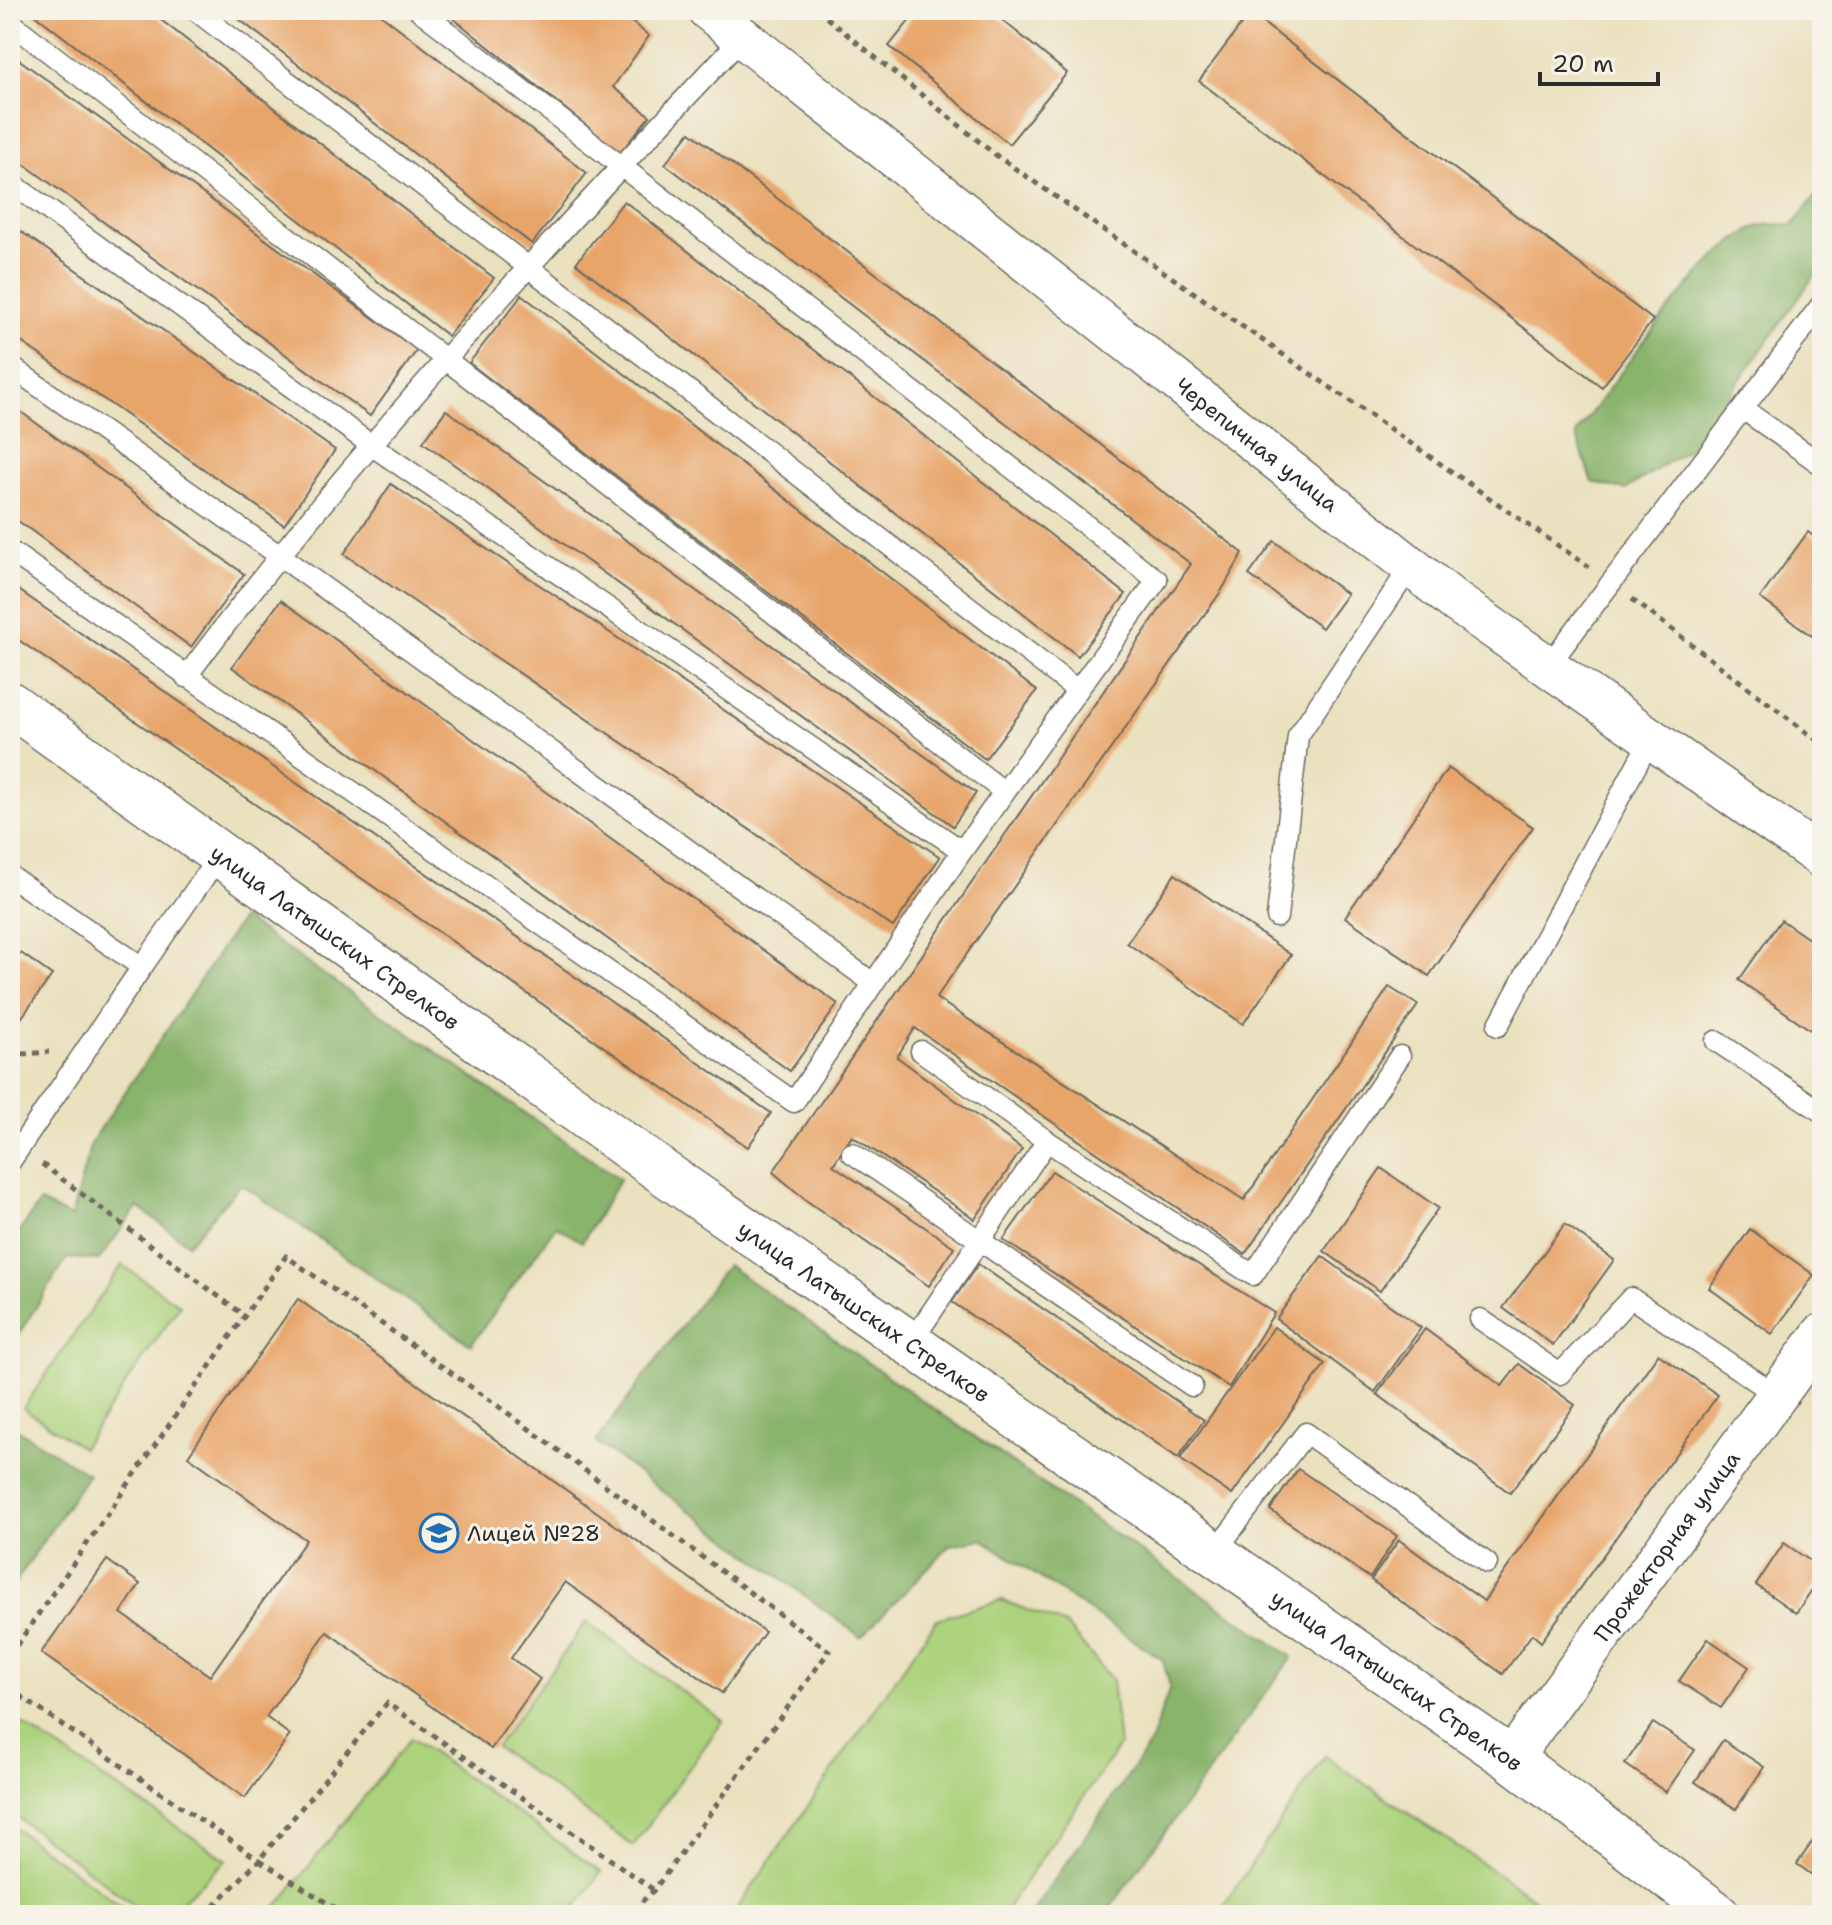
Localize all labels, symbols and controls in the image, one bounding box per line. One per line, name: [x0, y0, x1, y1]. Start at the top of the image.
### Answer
scale bar: [1540, 36, 1658, 86]
text: 20 m: [1552, 48, 1614, 80]
street label: Черепичная улица: [1169, 371, 1345, 518]
street label: улица Латышских Стрелков: [205, 838, 465, 1036]
street label: улица Латышских Стрелков: [732, 1214, 996, 1409]
street label: Прожекторная улица: [1587, 1445, 1747, 1647]
school or university icon: Лицей №28: [418, 1512, 460, 1554]
place label: Лицей №28: [467, 1519, 600, 1548]
street label: улица Латышских Стрелков: [1265, 1583, 1529, 1777]

